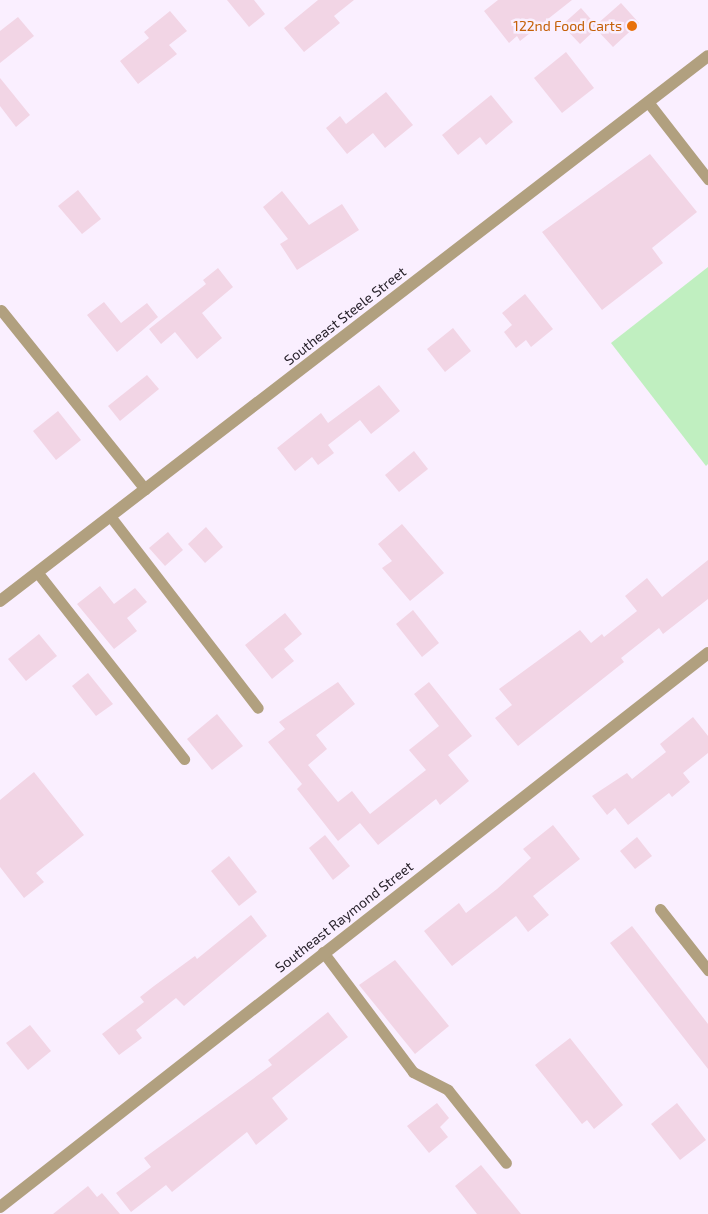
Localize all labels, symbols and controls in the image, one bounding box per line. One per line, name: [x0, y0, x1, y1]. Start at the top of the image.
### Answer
place label: 122nd Food Carts: [513, 18, 622, 34]
marker: 122nd Food Carts: [626, 20, 638, 32]
street label: Southeast Steele Street: [281, 263, 409, 369]
street label: Southeast Raymond Street: [272, 858, 416, 976]

